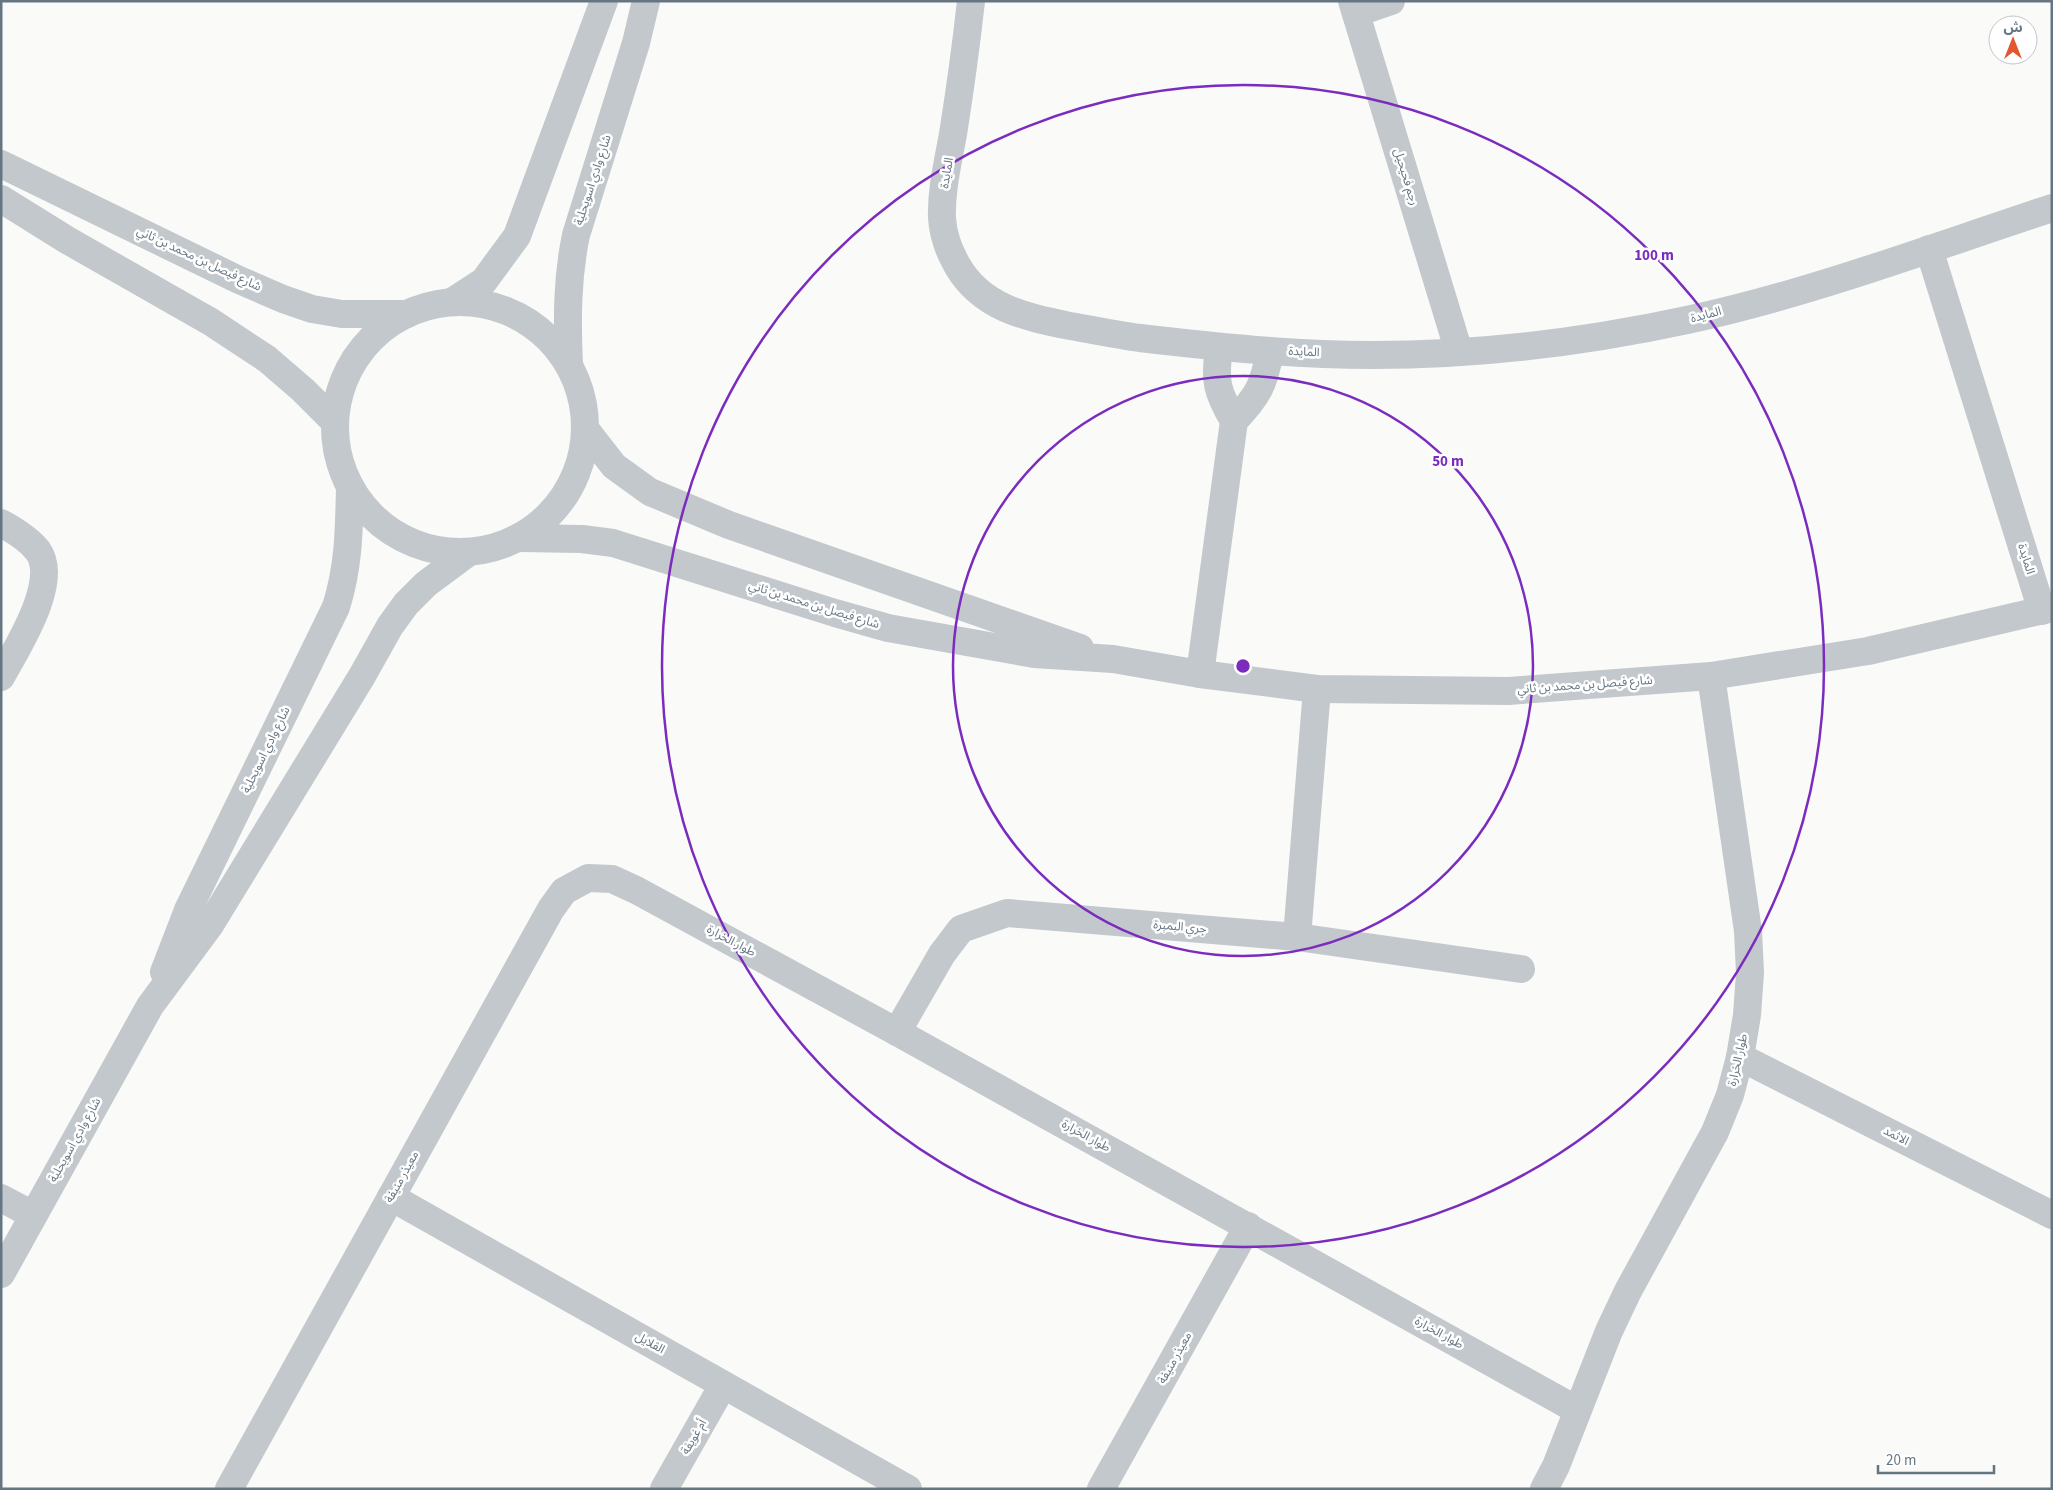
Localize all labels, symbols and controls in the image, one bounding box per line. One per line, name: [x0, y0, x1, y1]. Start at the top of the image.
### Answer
north arrow: [1988, 15, 2038, 65]
text: ش: [2003, 18, 2023, 38]
street label: شارع وادي اسويحلية: [570, 133, 616, 228]
street label: رجم فحيحيل: [1389, 147, 1423, 207]
street label: المايدة: [936, 156, 958, 190]
street label: شارع فيصل بن محمد بن ثاني: [134, 223, 264, 296]
text: 100 m: [1634, 245, 1674, 266]
street label: المايدة: [1689, 303, 1723, 327]
street label: المايدة: [1288, 343, 1320, 361]
text: 50 m: [1432, 451, 1464, 472]
street label: المايدة: [2013, 542, 2039, 577]
street label: شارع فيصل بن محمد بن ثاني: [746, 577, 881, 634]
centre of rings: [1234, 657, 1252, 675]
street label: شارع فيصل بن محمد بن ثاني: [1517, 672, 1653, 699]
street label: شارع وادي اسويحلية: [238, 704, 295, 796]
street label: جري البمبرة: [1152, 916, 1207, 939]
street label: طوار الخرارة: [704, 921, 758, 961]
street label: طوار الخرارة: [1724, 1032, 1752, 1088]
street label: شارع وادي اسويحلية: [45, 1095, 106, 1186]
street label: طوار الخرارة: [1059, 1116, 1113, 1156]
street label: الاثمد: [1880, 1122, 1912, 1150]
street label: معيذر منيفة: [381, 1148, 423, 1206]
street label: طوار الخرارة: [1412, 1313, 1466, 1353]
street label: القلايل: [632, 1328, 668, 1358]
street label: معيذر منيفة: [1154, 1329, 1196, 1387]
street label: أم غويفة: [677, 1416, 711, 1458]
scale bar: [1878, 1442, 1994, 1474]
text: 20 m: [1886, 1450, 1916, 1471]

